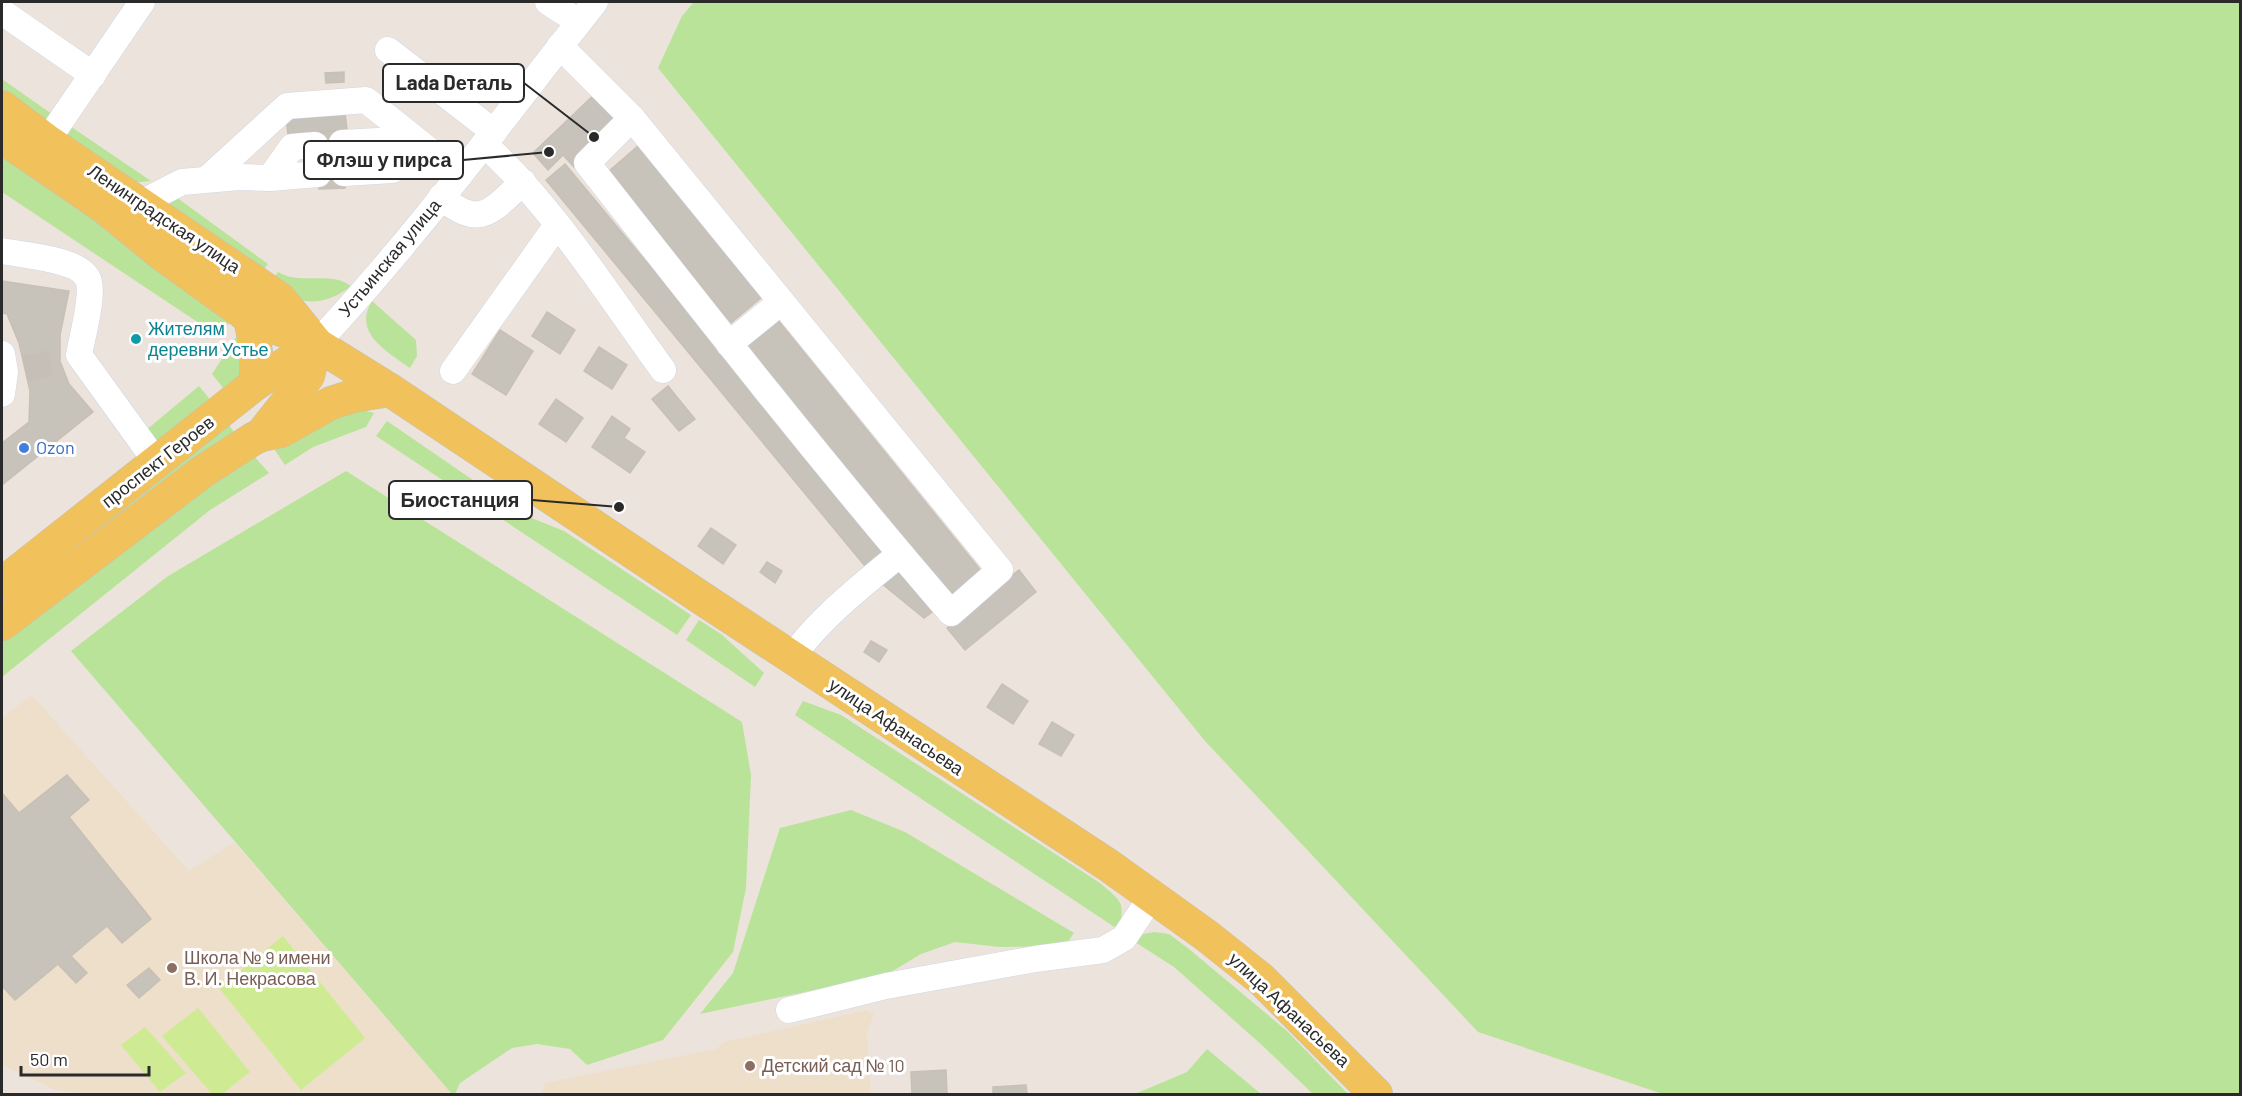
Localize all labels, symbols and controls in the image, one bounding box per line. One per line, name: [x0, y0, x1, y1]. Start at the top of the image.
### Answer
callout: Lada Dеталь: [383, 64, 524, 102]
text: Lada Dеталь: [395, 70, 513, 94]
callout: Флэш у пирса: [304, 141, 463, 179]
text: Флэш у пирса: [316, 147, 452, 171]
street label: Ленинградская улица: [84, 159, 246, 278]
street label: Устьинская улица: [334, 193, 446, 321]
place label: Жителям деревни Устье: [148, 317, 269, 360]
marker: Жителям деревни Устье: [129, 332, 143, 346]
street label: проспект Героев: [97, 410, 218, 512]
place label: Ozon: [36, 436, 75, 458]
marker: Ozon: [17, 441, 31, 455]
callout: Биостанция: [389, 481, 532, 519]
text: Биостанция: [400, 487, 520, 511]
street label: улица Афанасьева: [825, 673, 969, 780]
place label: Школа № 9 имени В. И. Некрасова: [184, 946, 331, 989]
street label: улица Афанасьева: [1224, 947, 1356, 1072]
marker: Школа № 9 имени В. И. Некрасова: [165, 961, 179, 975]
scale bar: [21, 1039, 148, 1077]
text: 50 m: [30, 1048, 68, 1070]
place label: Детский сад № 10: [762, 1054, 905, 1076]
marker: Детский сад № 10: [743, 1059, 757, 1073]

